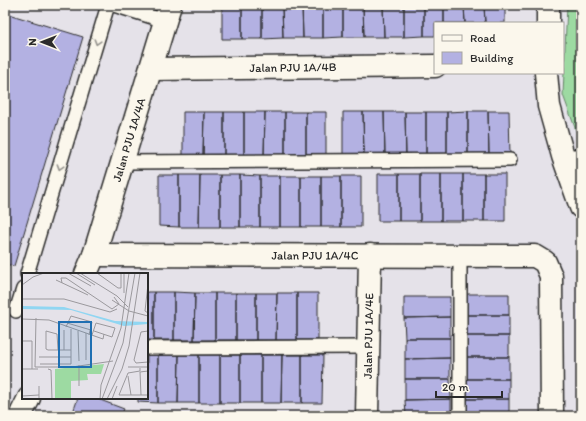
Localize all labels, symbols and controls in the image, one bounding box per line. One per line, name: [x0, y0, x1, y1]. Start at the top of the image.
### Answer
north arrow: [22, 22, 62, 62]
legend: [434, 22, 564, 74]
text: Road: [470, 31, 496, 45]
text: N: [26, 38, 39, 46]
one-way arrow: [93, 39, 102, 46]
text: Building: [470, 51, 514, 65]
street label: Jalan PJU 1A/4B: [249, 60, 337, 75]
street label: Jalan PJU 1A/4A: [110, 96, 148, 183]
one-way arrow: [56, 163, 65, 170]
street label: Jalan PJU 1A/4C: [271, 248, 359, 263]
inset map: [22, 273, 148, 399]
street label: Jalan PJU 1A/4E: [361, 293, 376, 379]
scale bar: [436, 373, 502, 399]
text: 20 m: [442, 380, 469, 394]

